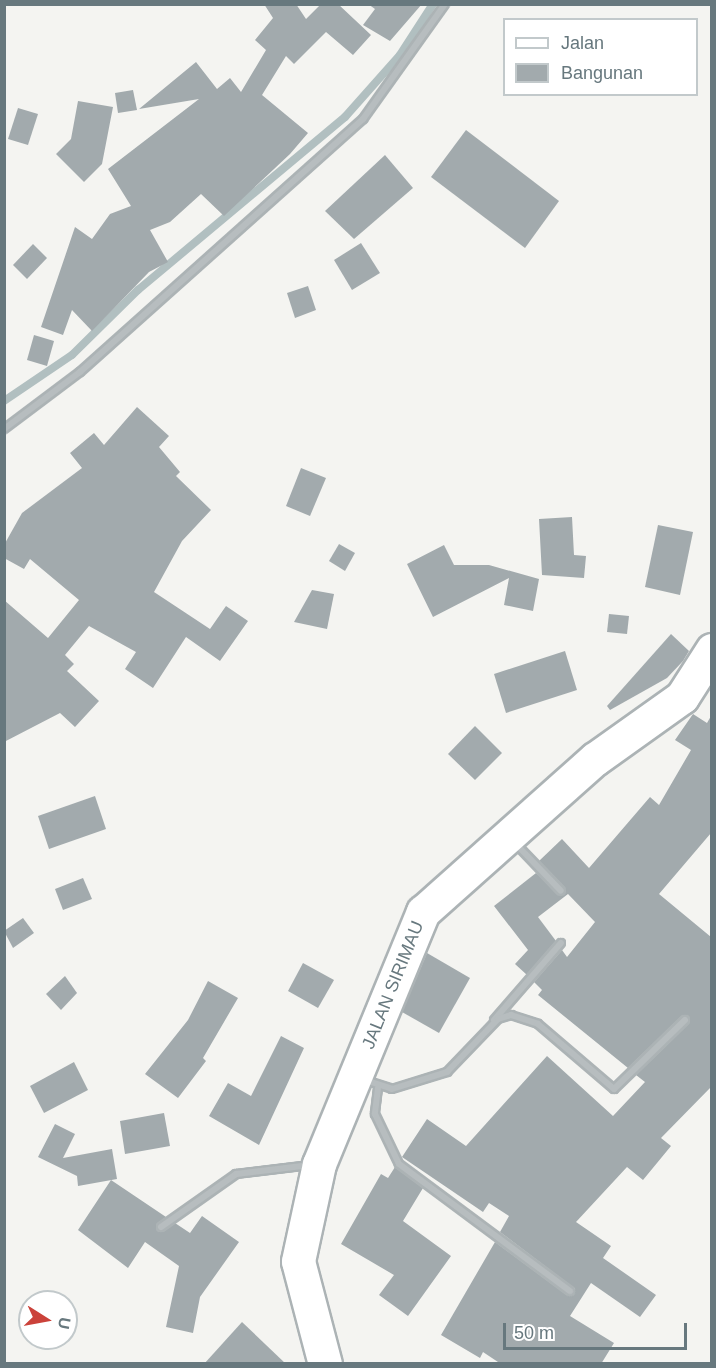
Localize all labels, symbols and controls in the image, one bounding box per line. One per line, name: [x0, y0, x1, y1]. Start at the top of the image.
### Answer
legend: [503, 18, 698, 96]
text: Jalan: [561, 33, 604, 53]
text: Bangunan: [561, 63, 643, 83]
street label: JALAN SIRIMAU: [358, 918, 428, 1052]
north arrow: [18, 1290, 78, 1350]
scale bar: [506, 1311, 690, 1349]
text: U: [55, 1316, 74, 1330]
text: 50 m: [514, 1323, 554, 1343]

